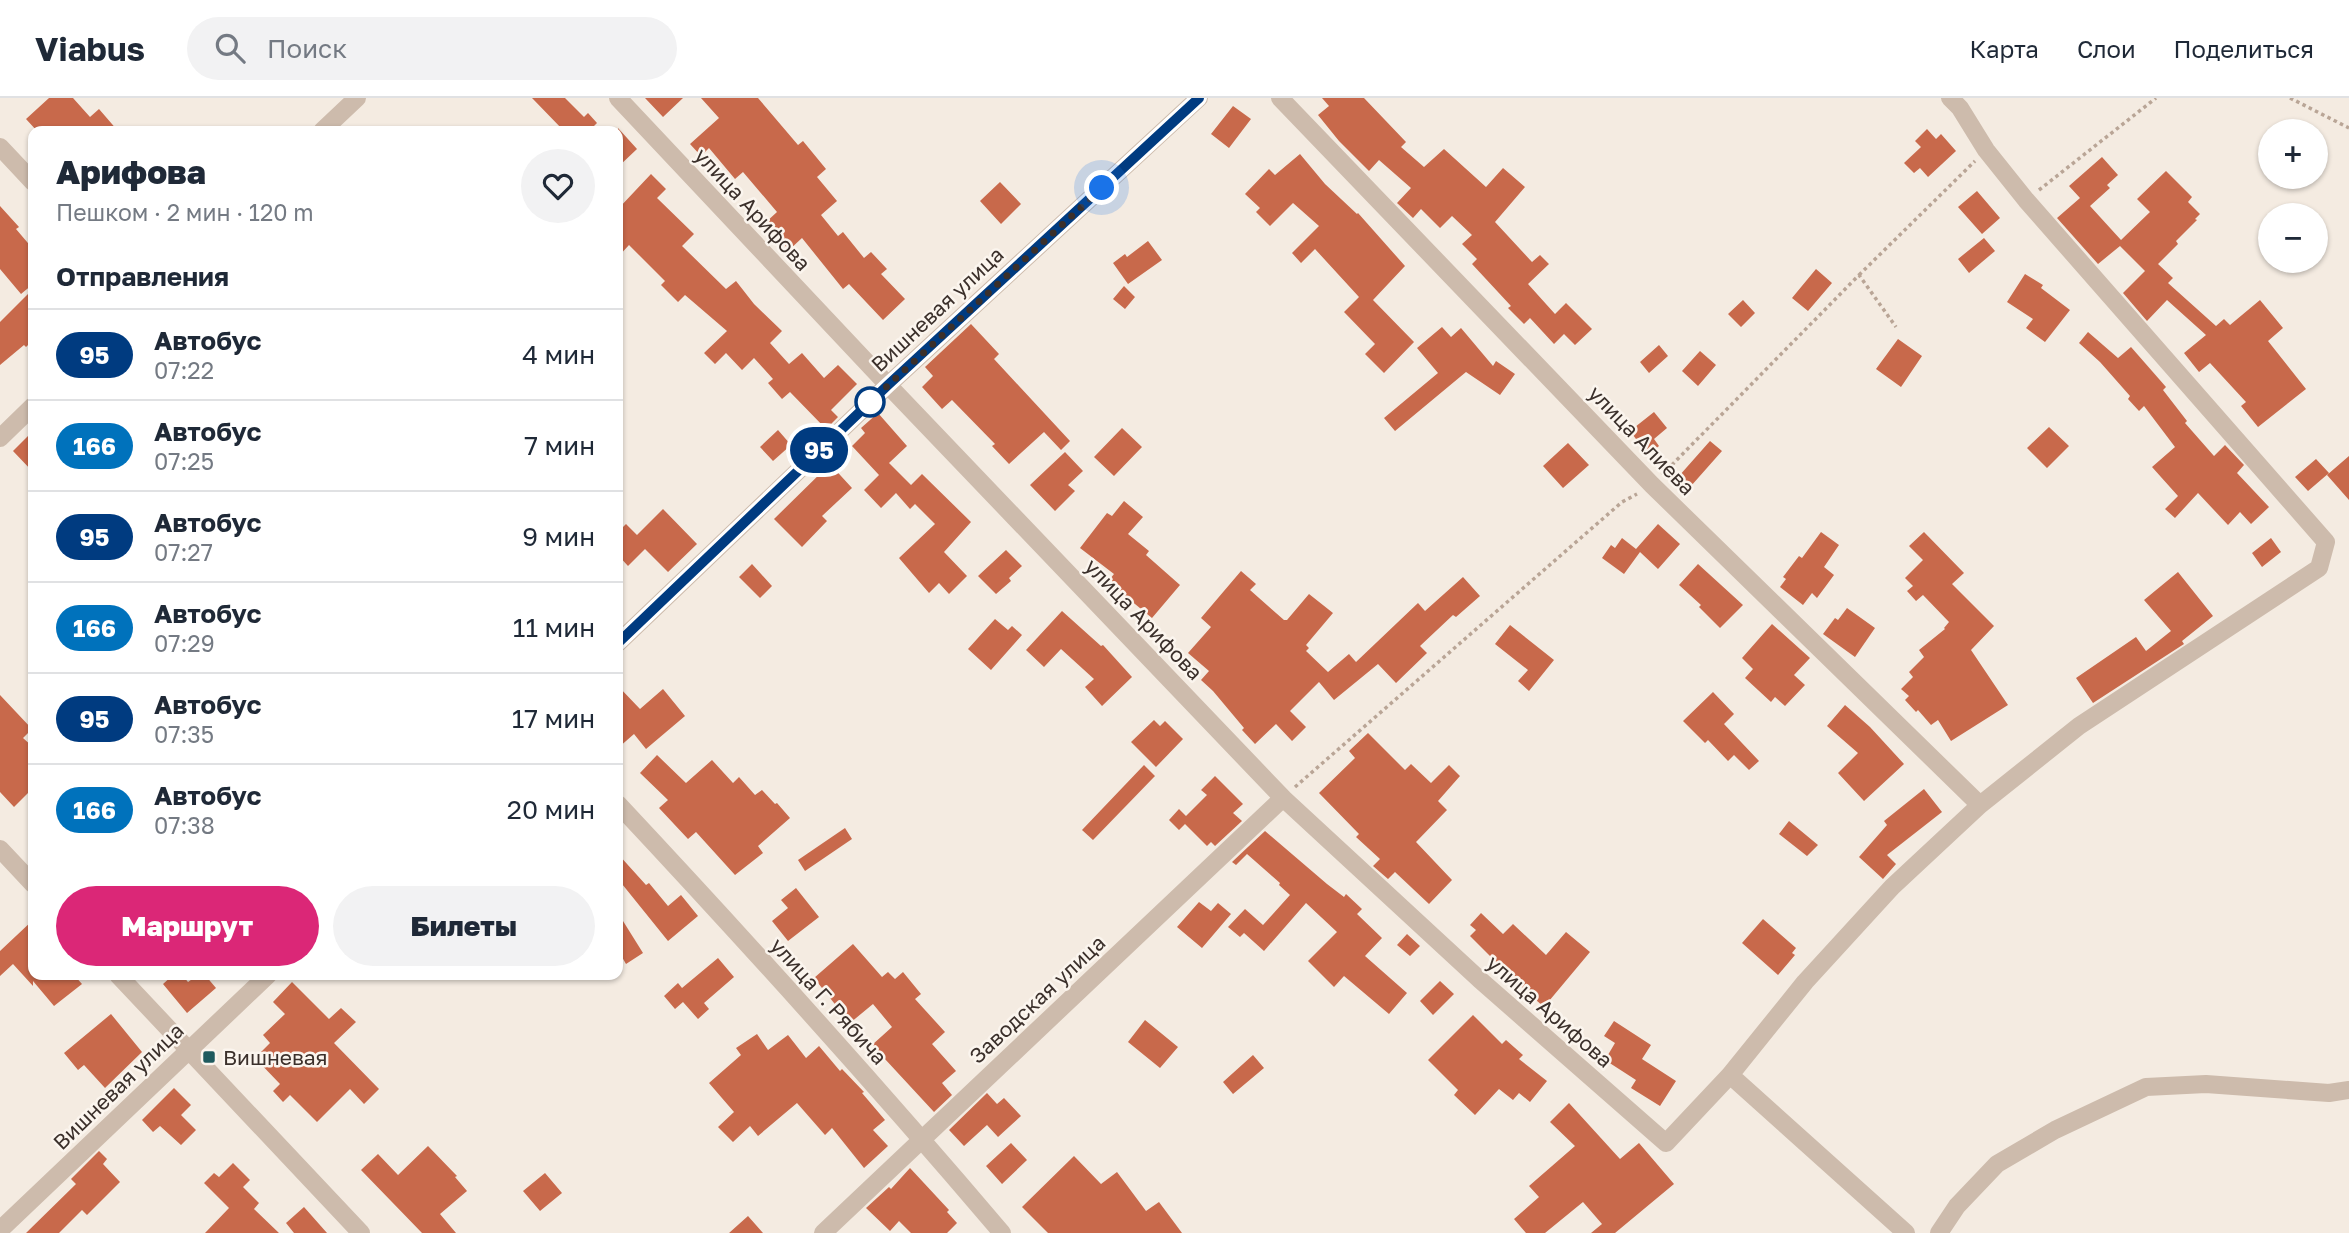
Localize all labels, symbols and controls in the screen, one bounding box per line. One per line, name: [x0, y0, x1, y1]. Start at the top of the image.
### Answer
search box: [187, 17, 677, 80]
text: Viabus: [35, 29, 145, 68]
icon: search: [211, 29, 249, 67]
text: Поиск: [267, 33, 347, 64]
text: Карта: [1969, 34, 2039, 63]
text: Слои: [2077, 34, 2136, 63]
text: Поделиться: [2174, 34, 2314, 63]
map controls: [2258, 119, 2328, 273]
button: +: [2258, 119, 2328, 189]
street label: улица Арифова: [689, 142, 817, 276]
button: heart: [521, 149, 595, 223]
text: Арифова: [56, 152, 206, 191]
your location: [1084, 170, 1119, 205]
text: Пешком · 2 мин · 120 m: [56, 198, 314, 226]
button: −: [2258, 203, 2328, 273]
street label: Вишневая улица: [865, 241, 1009, 377]
text: Отправления: [56, 261, 229, 292]
text: Автобус: [154, 325, 261, 356]
text: 4 мин: [522, 339, 595, 370]
text: 95: [80, 340, 109, 369]
text: 07:22: [154, 356, 214, 384]
street label: улица Алиева: [1583, 380, 1701, 500]
unlabelled marker: [855, 387, 885, 417]
text: Автобус: [154, 416, 261, 447]
line badge: 95: [788, 427, 850, 473]
text: 7 мин: [524, 430, 595, 461]
text: 166: [73, 431, 116, 460]
text: 95: [804, 435, 834, 464]
text: 07:25: [154, 447, 214, 475]
text: Автобус: [154, 507, 261, 538]
text: 9 мин: [522, 521, 595, 552]
text: 95: [80, 522, 109, 551]
text: 07:27: [154, 538, 213, 566]
street label: улица Арифова: [1080, 553, 1208, 685]
text: Автобус: [154, 598, 261, 629]
text: 11 мин: [513, 612, 595, 643]
text: 166: [73, 613, 116, 642]
text: 07:29: [154, 629, 215, 657]
text: Автобус: [154, 689, 261, 720]
text: 17 мин: [512, 703, 595, 734]
text: 95: [80, 704, 109, 733]
text: 07:35: [154, 720, 214, 748]
text: Автобус: [154, 780, 261, 811]
text: 20 мин: [507, 794, 595, 825]
text: 166: [73, 795, 116, 824]
text: 07:38: [154, 811, 215, 839]
button: Маршрут: [56, 886, 319, 966]
button: Билеты: [333, 886, 595, 966]
street label: Заводская улица: [964, 929, 1110, 1069]
street label: улица Г. Рябича: [765, 932, 893, 1070]
street label: улица Арифова: [1482, 949, 1618, 1073]
street label: Вишневая улица: [47, 1017, 189, 1155]
place label: Вишневая: [223, 1044, 328, 1070]
marker: Вишневая: [201, 1049, 217, 1065]

